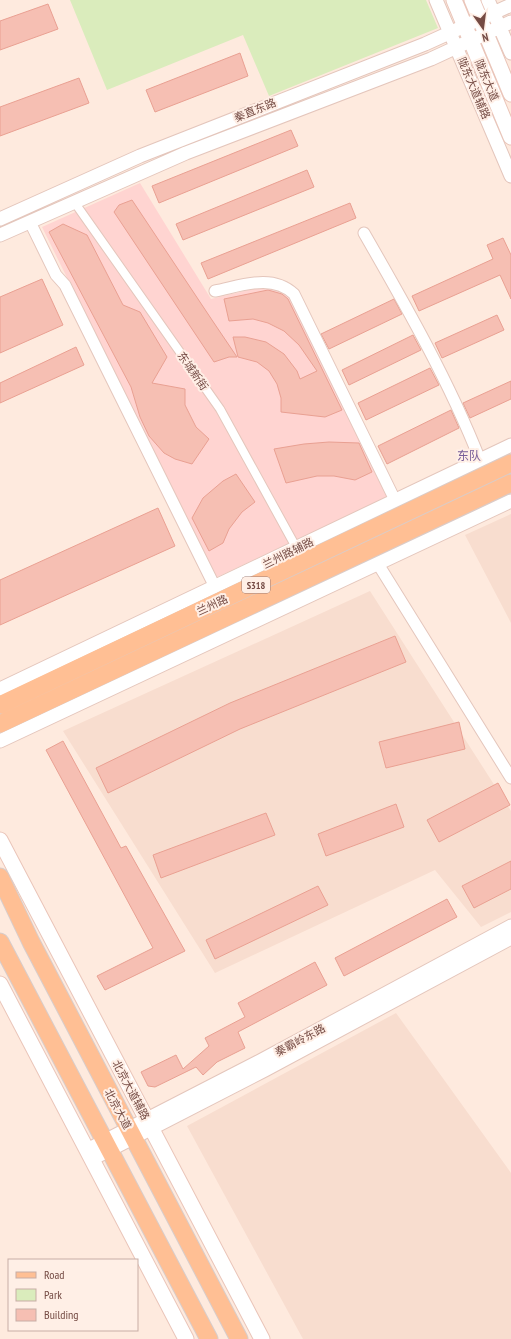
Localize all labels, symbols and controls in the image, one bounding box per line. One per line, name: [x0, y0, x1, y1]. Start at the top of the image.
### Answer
north arrow: [463, 8, 503, 48]
text: N: [481, 30, 490, 45]
street label: 陇东大道辅路: [455, 55, 493, 121]
street label: 陇东大道: [472, 57, 502, 103]
street label: 秦直东路: [232, 95, 278, 125]
street label: 东城新街: [175, 349, 211, 393]
district label: 东队: [457, 448, 481, 463]
street label: 兰州路辅路: [260, 535, 316, 571]
road number: S318: [242, 577, 270, 593]
street label: 兰州路: [194, 592, 230, 618]
street label: 秦霸岭东路: [272, 1021, 328, 1059]
street label: 北京大道辅路: [110, 1058, 152, 1122]
street label: 北京大道: [102, 1086, 134, 1132]
legend: [8, 1259, 138, 1331]
text: Road: [44, 1267, 64, 1282]
text: Park: [44, 1287, 62, 1302]
text: Building: [44, 1307, 79, 1322]

